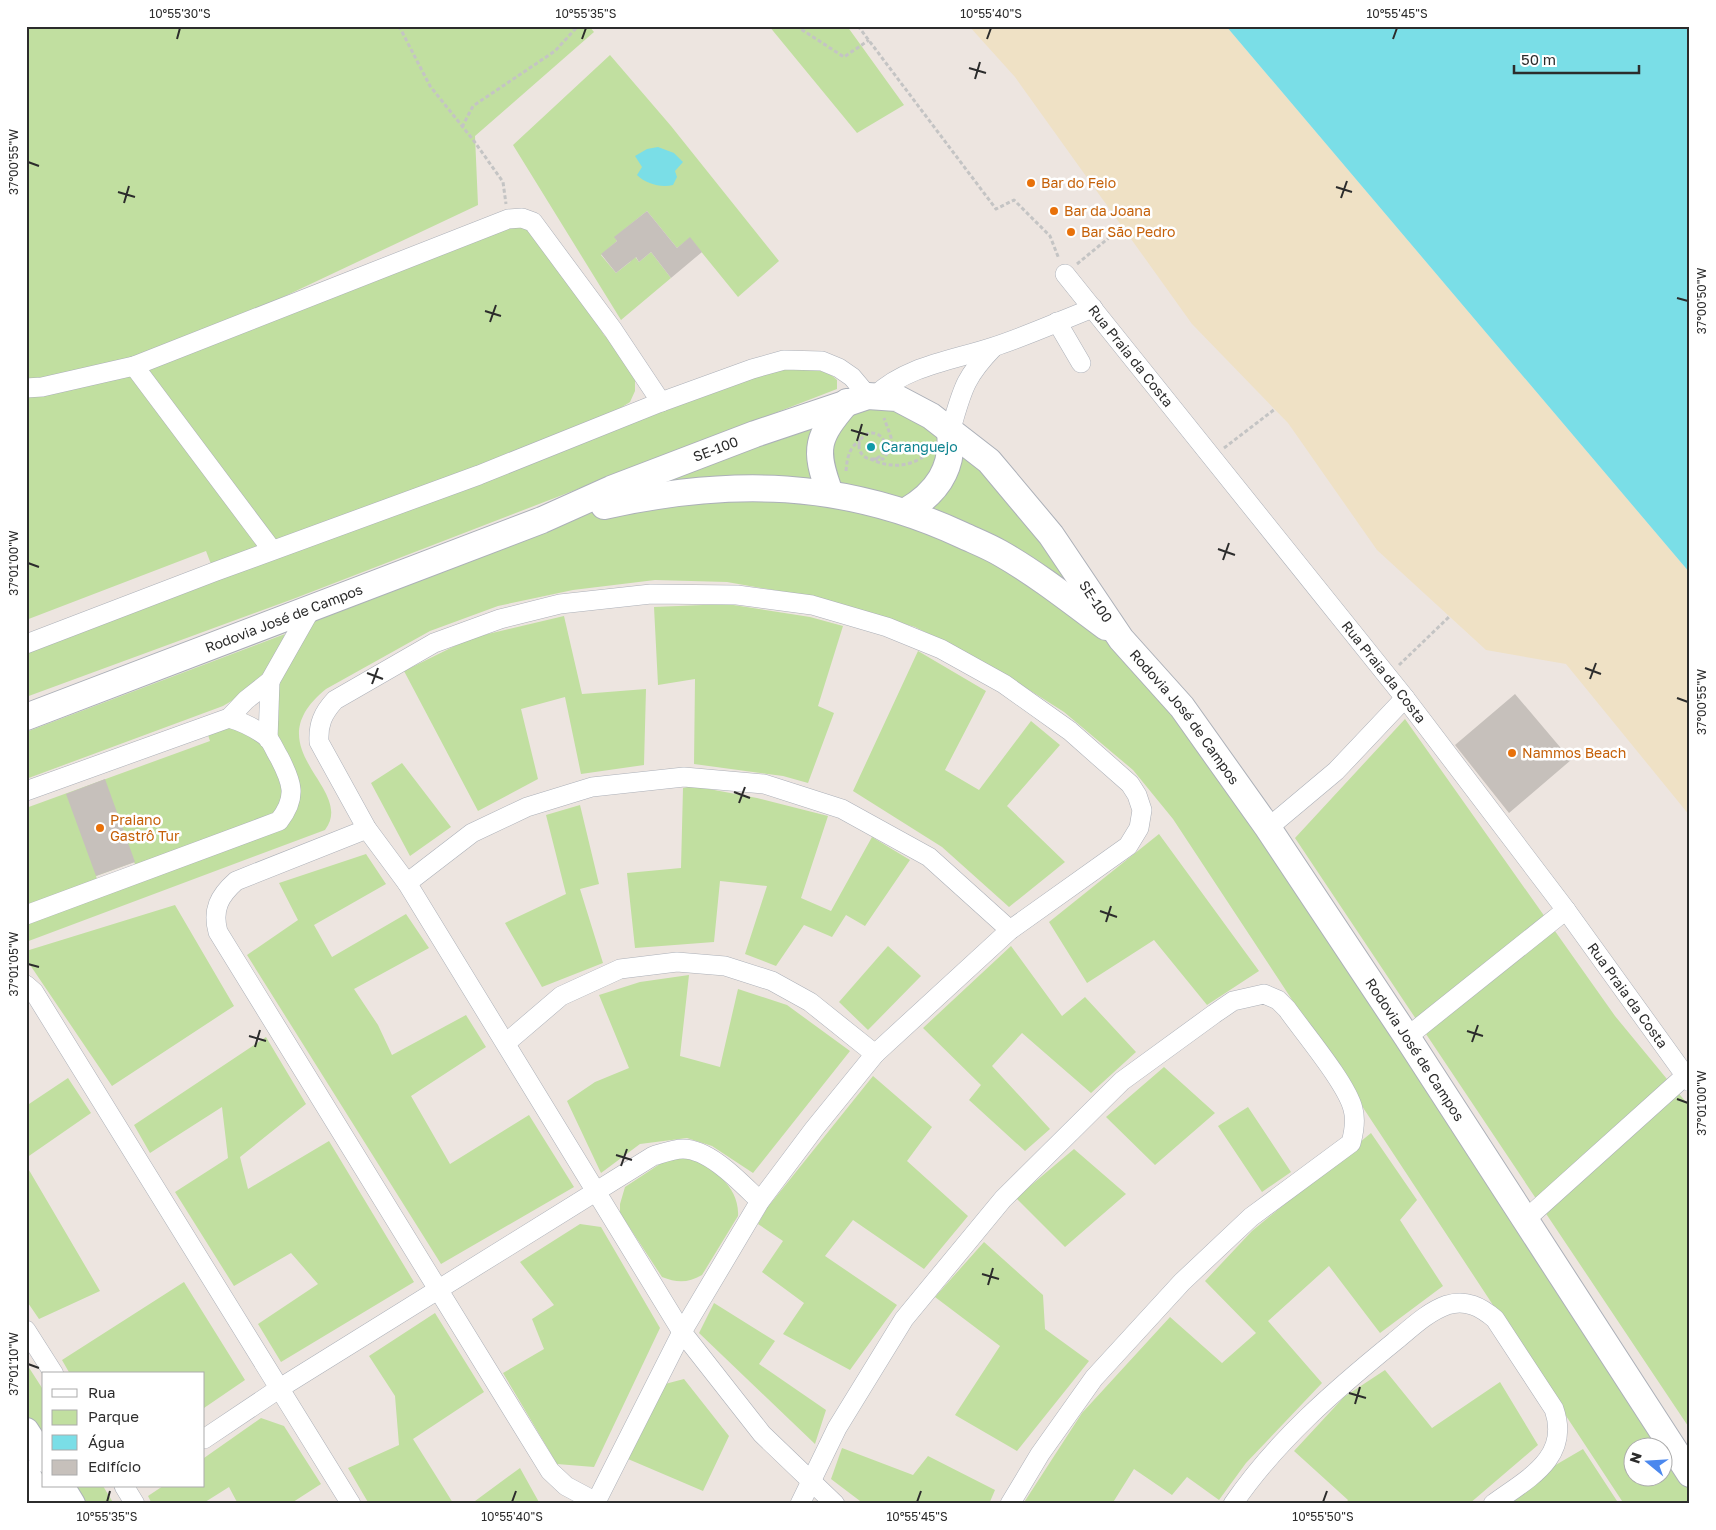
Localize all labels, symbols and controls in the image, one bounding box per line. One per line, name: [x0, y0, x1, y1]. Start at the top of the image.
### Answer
text: 10°55'30"S: [149, 6, 211, 21]
text: 10°55'35"S: [556, 6, 617, 21]
text: 10°55'40"S: [960, 6, 1022, 21]
text: 10°55'45"S: [1366, 6, 1428, 21]
scale bar: [1514, 42, 1638, 74]
text: 50 m: [1521, 50, 1556, 68]
text: 37°00'55"W: [6, 129, 21, 195]
place label: Bar do Feio: [1041, 174, 1116, 191]
marker: Bar do Feio: [1025, 177, 1037, 189]
place label: Bar da Joana: [1064, 202, 1151, 219]
marker: Bar da Joana: [1048, 205, 1060, 217]
place label: Bar São Pedro: [1081, 223, 1176, 240]
marker: Bar São Pedro: [1065, 226, 1077, 238]
text: 37°00'50"W: [1694, 267, 1709, 334]
street label: Rua Praia da Costa: [1085, 301, 1177, 410]
street label: SE-100: [690, 432, 740, 465]
place label: Caranguejo: [881, 438, 958, 455]
marker: Caranguejo: [865, 441, 877, 453]
text: 37°01'00"W: [6, 530, 21, 596]
street label: SE-100: [1076, 577, 1116, 625]
street label: Rodovia José de Campos: [202, 580, 365, 656]
street label: Rua Praia da Costa: [1338, 617, 1430, 726]
street label: Rodovia José de Campos: [1126, 646, 1243, 788]
text: 37°00'55"W: [1694, 669, 1709, 735]
place label: Nammos Beach: [1522, 744, 1626, 761]
marker: Nammos Beach: [1506, 747, 1518, 759]
place label: Praiano Gastrô Tur: [110, 811, 180, 844]
marker: Praiano Gastrô Tur: [94, 822, 106, 834]
text: 37°01'05"W: [6, 931, 21, 996]
street label: Rua Praia da Costa: [1584, 939, 1672, 1051]
street label: Rodovia José de Campos: [1362, 975, 1468, 1124]
text: 37°01'00"W: [1694, 1070, 1709, 1136]
text: 37°01'10"W: [6, 1332, 21, 1396]
legend: [42, 1372, 205, 1488]
text: Rua: [88, 1383, 115, 1401]
text: Parque: [88, 1407, 139, 1425]
text: Água: [88, 1433, 125, 1451]
north arrow: [1624, 1438, 1674, 1488]
text: N: [1625, 1450, 1645, 1466]
text: Edifício: [88, 1457, 141, 1475]
text: 10°55'35"S: [77, 1509, 138, 1524]
text: 10°55'40"S: [481, 1509, 543, 1524]
text: 10°55'45"S: [886, 1509, 948, 1524]
text: 10°55'50"S: [1292, 1509, 1354, 1524]

